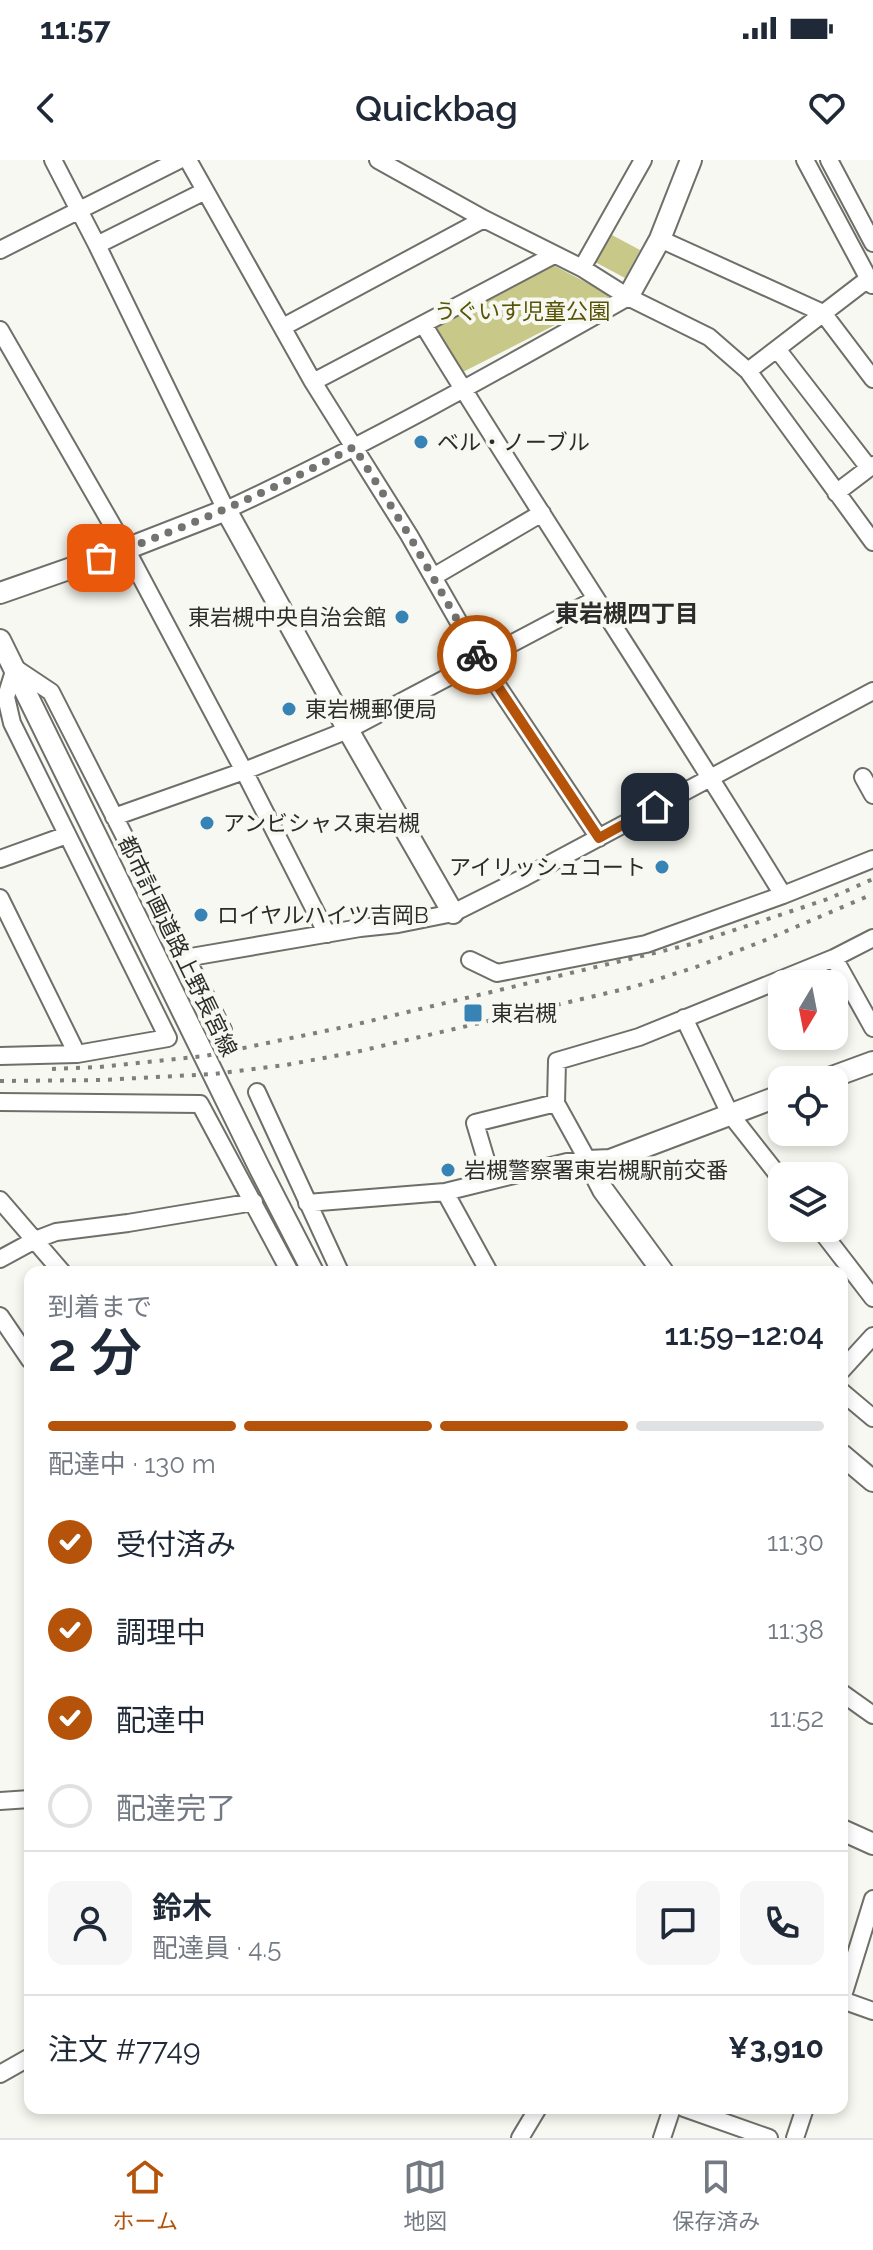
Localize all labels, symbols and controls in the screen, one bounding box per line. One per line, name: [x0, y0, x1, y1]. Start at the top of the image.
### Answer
text: 11:57: [40, 11, 111, 46]
icon: back: [24, 86, 68, 130]
icon: heart: [805, 86, 849, 130]
text: Quickbag: [355, 87, 518, 129]
park label: うぐいす児童公園: [434, 298, 610, 324]
place label: ベル・ノーブル: [437, 429, 590, 455]
marker: ベル・ノーブル: [412, 433, 430, 451]
pin: [67, 524, 135, 592]
icon: bag: [79, 536, 123, 580]
district label: 東岩槻四丁目: [555, 599, 699, 628]
place label: 東岩槻中央自治会館: [188, 604, 386, 630]
marker: 東岩槻中央自治会館: [393, 608, 411, 626]
courier: [437, 615, 517, 695]
icon: bike: [455, 633, 499, 677]
place label: 東岩槻郵便局: [305, 696, 437, 722]
marker: 東岩槻郵便局: [280, 700, 298, 718]
pin: [621, 773, 689, 841]
icon: home: [633, 785, 677, 829]
place label: アンビシャス東岩槻: [223, 810, 420, 836]
marker: アンビシャス東岩槻: [198, 814, 216, 832]
street label: 都市計画道路上野長宮線: [113, 832, 243, 1060]
place label: アイリッシュコート: [449, 854, 646, 880]
marker: アイリッシュコート: [653, 858, 671, 876]
place label: ロイヤルハイツ吉岡B: [217, 902, 429, 928]
marker: ロイヤルハイツ吉岡B: [192, 906, 210, 924]
north arrow: [768, 970, 848, 1050]
map controls: [768, 970, 848, 1242]
place label: 東岩槻: [491, 1000, 557, 1026]
marker: 東岩槻: [462, 1002, 484, 1024]
button: locate: [768, 1066, 848, 1146]
place label: 岩槻警察署東岩槻駅前交番: [464, 1157, 728, 1183]
marker: 岩槻警察署東岩槻駅前交番: [439, 1161, 457, 1179]
button: layers: [768, 1162, 848, 1242]
text: 到着まで: [48, 1292, 152, 1322]
text: 11:59–12:04: [664, 1317, 824, 1352]
text: 2 分: [48, 1322, 141, 1383]
text: 配達中 · 130 m: [48, 1449, 216, 1479]
icon: check: [48, 1520, 92, 1564]
text: 受付済み: [116, 1527, 236, 1562]
text: 11:30: [767, 1527, 824, 1557]
icon: check: [48, 1608, 92, 1652]
text: 調理中: [116, 1615, 206, 1650]
text: 11:38: [768, 1615, 824, 1645]
icon: check: [48, 1696, 92, 1740]
text: 配達中: [116, 1703, 206, 1738]
text: 11:52: [769, 1703, 824, 1733]
text: 配達完了: [116, 1791, 236, 1826]
button: person: [48, 1881, 132, 1965]
button: chat: [636, 1881, 720, 1965]
button: phone: [740, 1881, 824, 1965]
text: 鈴木: [152, 1890, 212, 1925]
text: 配達員 · 4.5: [152, 1933, 281, 1963]
text: ¥3,910: [728, 2030, 824, 2065]
text: 注文 #7749: [48, 2032, 201, 2067]
tab: ホーム: [113, 2155, 178, 2235]
tab: 地図: [403, 2155, 447, 2235]
tab: 保存済み: [672, 2155, 760, 2235]

